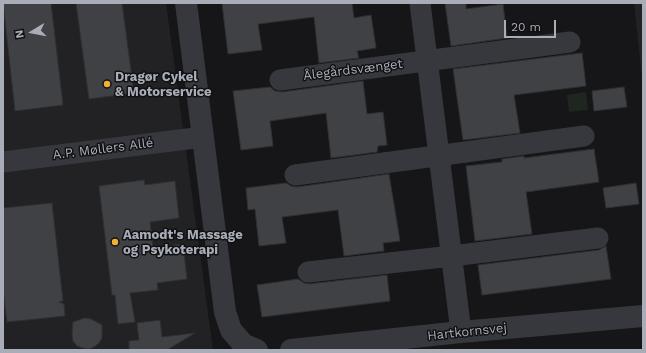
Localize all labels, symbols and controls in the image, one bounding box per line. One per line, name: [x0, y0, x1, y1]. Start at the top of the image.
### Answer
north arrow: [12, 12, 52, 52]
scale bar: [506, 12, 558, 38]
text: 20 m: [511, 20, 541, 34]
text: N: [13, 29, 27, 39]
street label: Ålegårdsvænget: [302, 56, 404, 84]
place label: Dragør Cykel & Motorservice: [115, 69, 212, 100]
marker: Dragør Cykel & Motorservice: [102, 79, 112, 89]
street label: A.P. Møllers Allé: [52, 135, 154, 163]
place label: Aamodt's Massage og Psykoterapi: [123, 227, 243, 258]
marker: Aamodt's Massage og Psykoterapi: [110, 237, 120, 247]
street label: Hartkornsvej: [426, 320, 508, 344]

